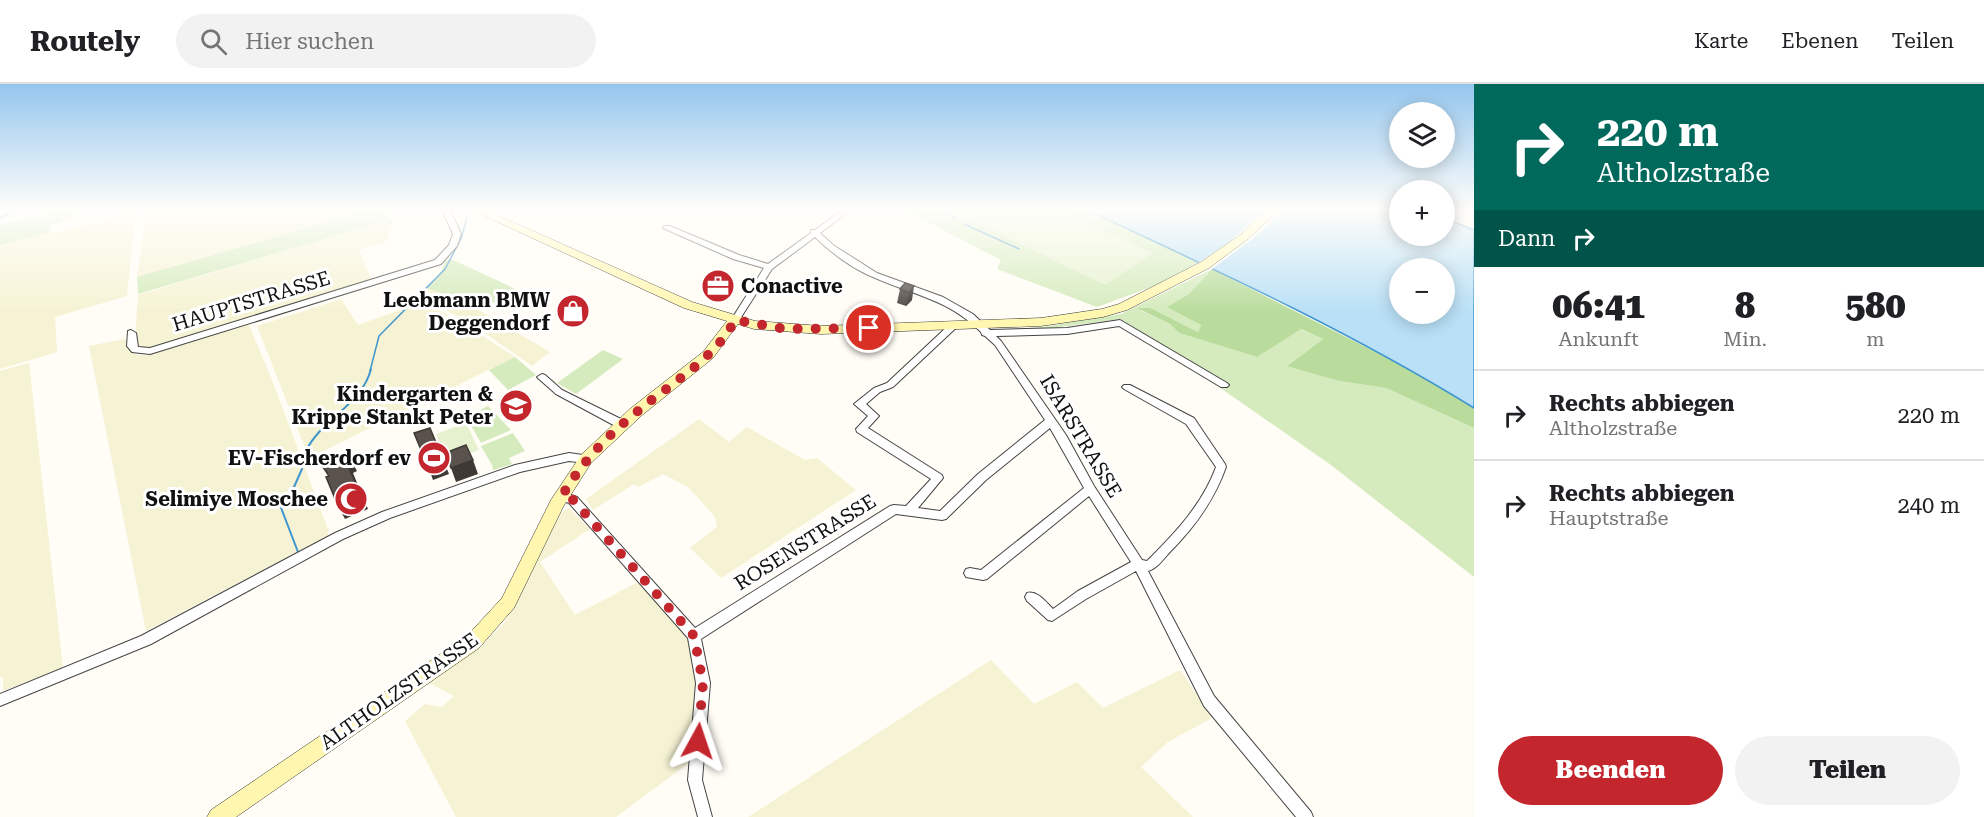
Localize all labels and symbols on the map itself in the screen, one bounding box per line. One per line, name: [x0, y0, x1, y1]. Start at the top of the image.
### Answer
street label: HAUPTSTRASSE: [169, 266, 333, 336]
office icon: Conactive: [700, 268, 736, 304]
place label: Conactive: [741, 274, 843, 298]
place label: Leebmann BMW Deggendorf: [383, 288, 551, 335]
shop icon: Leebmann BMW Deggendorf: [555, 293, 591, 329]
pin: [843, 302, 894, 353]
street label: ISARSTRASSE: [1035, 370, 1127, 502]
place label: Kindergarten & Krippe Stankt Peter: [291, 382, 493, 429]
school or university icon: Kindergarten & Krippe Stankt Peter: [498, 388, 534, 424]
sports icon: EV-Fischerdorf ev: [416, 440, 452, 476]
place label: EV-Fischerdorf ev: [228, 446, 411, 470]
mosque icon: Selimiye Moschee: [333, 481, 369, 517]
place label: Selimiye Moschee: [145, 487, 328, 511]
street label: ROSENSTRASSE: [730, 489, 880, 595]
street label: ALTHOLZSTRASSE: [315, 627, 483, 755]
position arrow: [666, 709, 730, 773]

